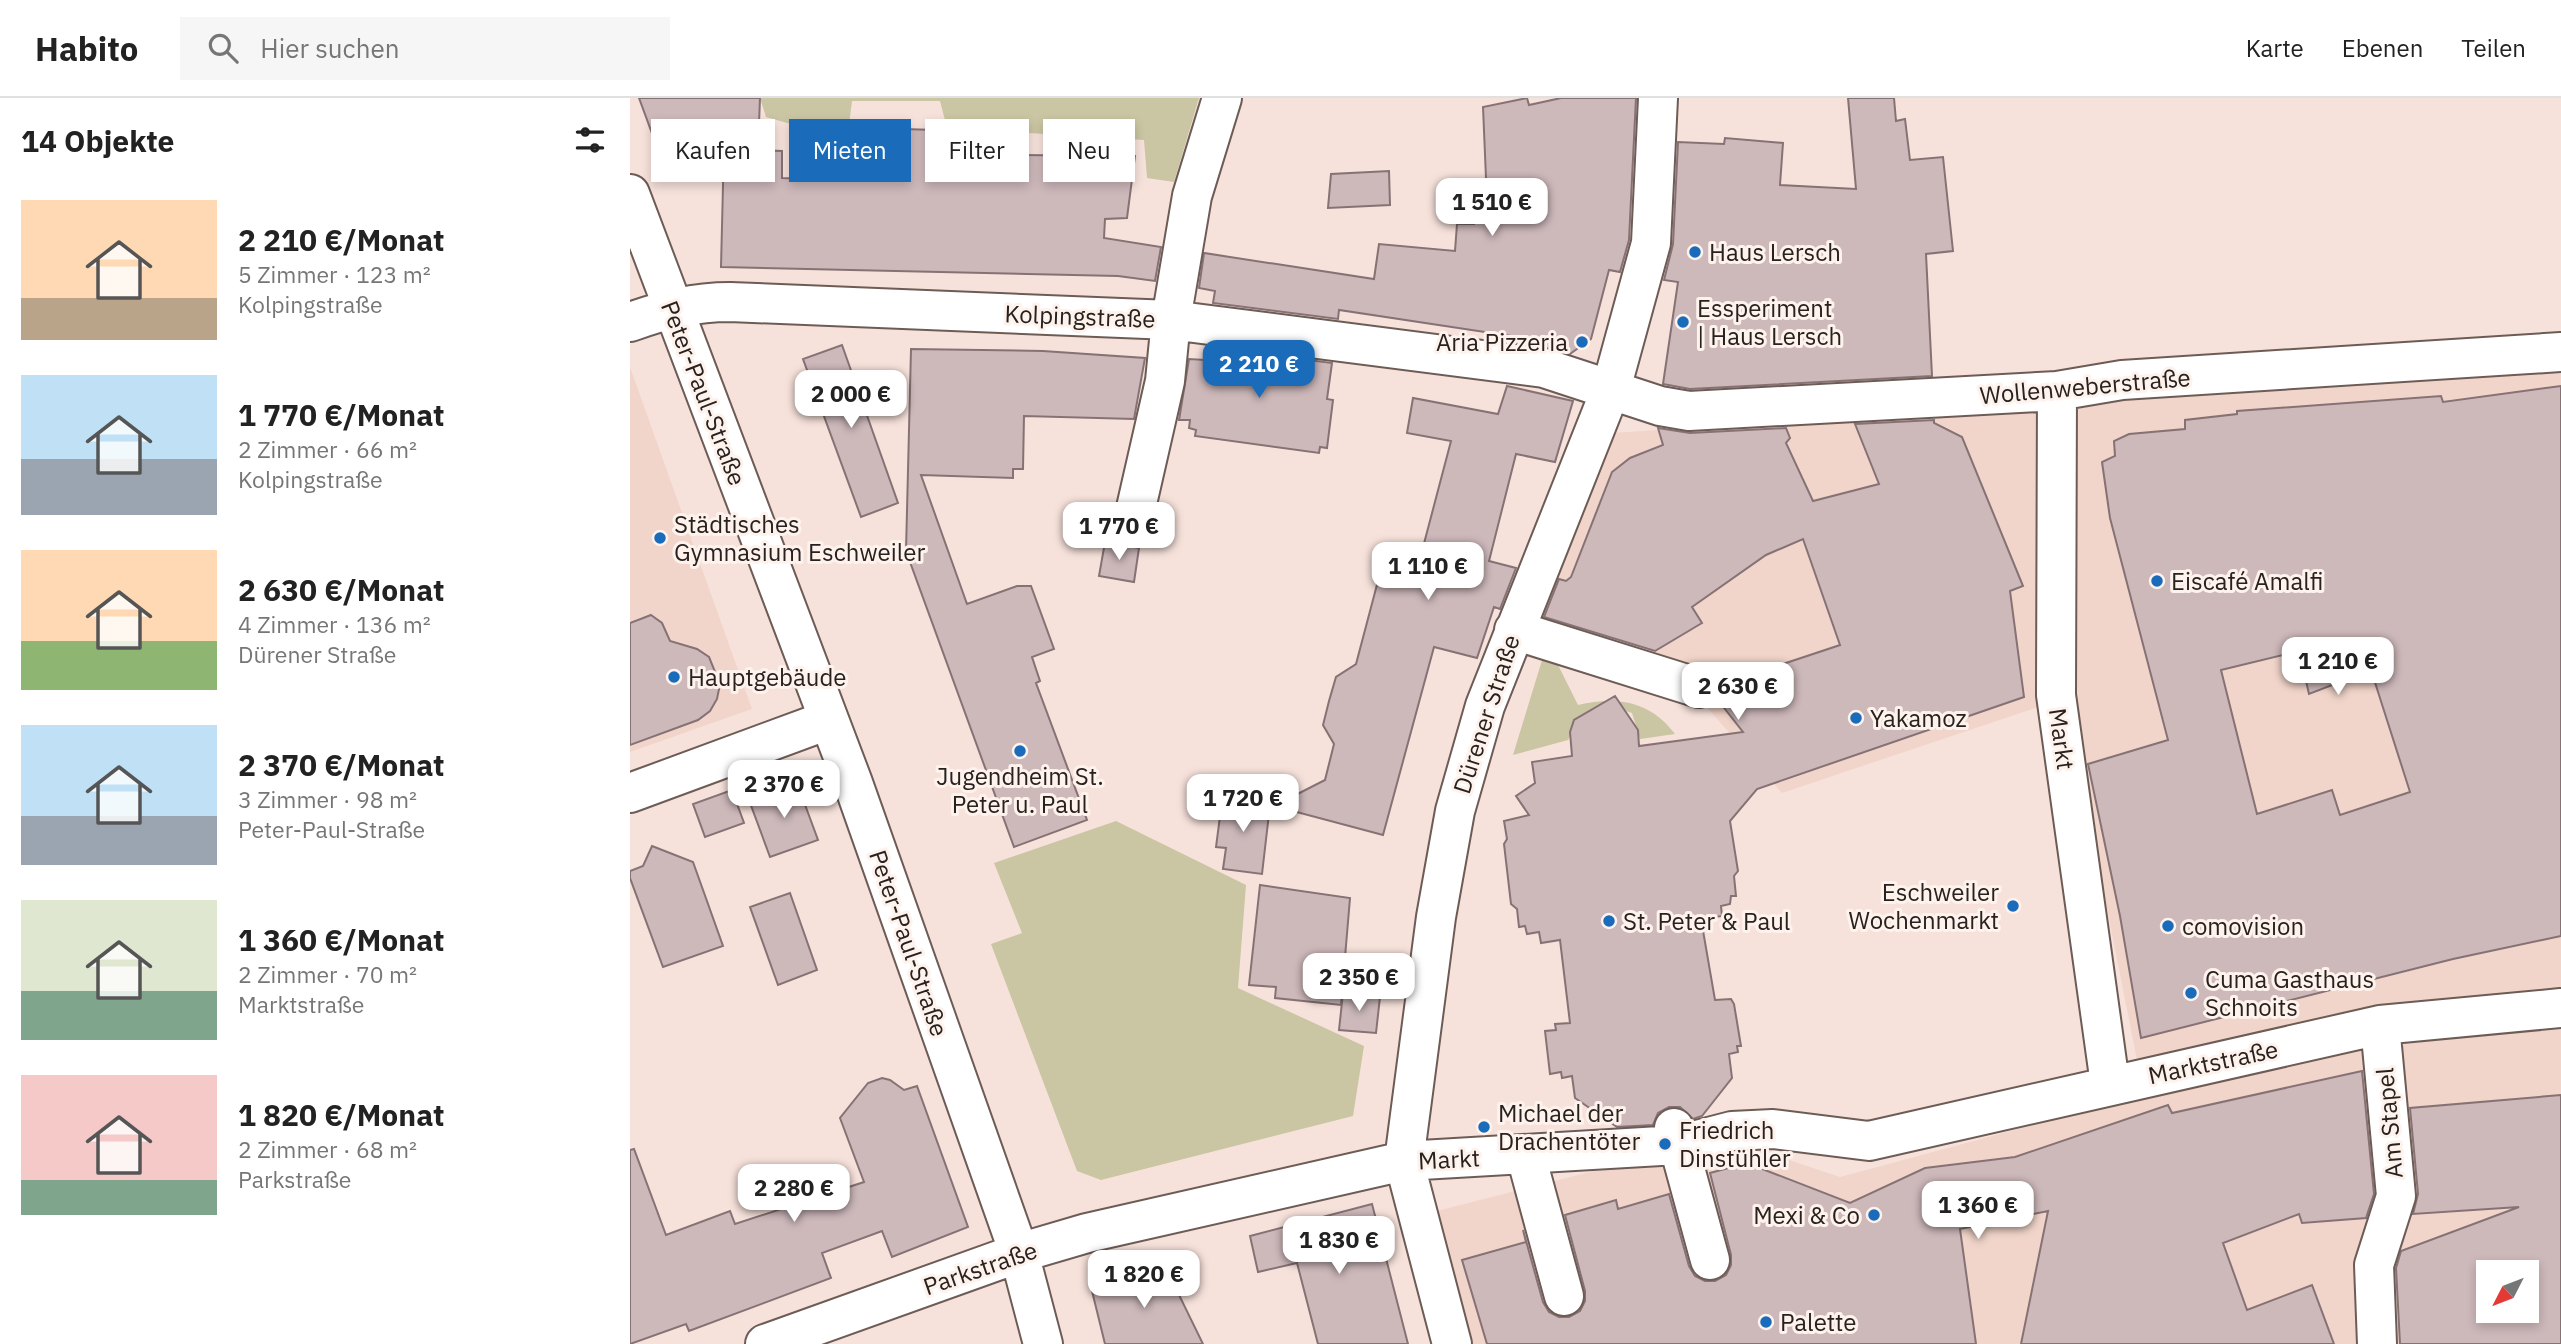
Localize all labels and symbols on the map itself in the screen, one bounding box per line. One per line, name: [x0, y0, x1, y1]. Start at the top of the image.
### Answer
pin: 1 510 €: [1427, 178, 1557, 238]
place label: Haus Lersch: [1709, 236, 1841, 268]
marker: Haus Lersch: [1687, 244, 1703, 260]
place label: Essperiment | Haus Lersch: [1697, 292, 1842, 352]
street label: Peter-Paul-Straße: [654, 296, 754, 490]
street label: Kolpingstraße: [1004, 297, 1156, 335]
marker: Essperiment | Haus Lersch: [1675, 314, 1691, 330]
place label: Aria Pizzeria: [1436, 326, 1568, 358]
marker: Aria Pizzeria: [1574, 334, 1590, 350]
pin: 2 210 €: [1194, 341, 1324, 400]
street label: Wollenweberstraße: [1978, 361, 2192, 411]
pin: 2 000 €: [786, 370, 916, 430]
pin: 1 770 €: [1054, 503, 1184, 562]
place label: Städtisches Gymnasium Eschweiler: [674, 508, 925, 568]
marker: Städtisches Gymnasium Eschweiler: [652, 530, 668, 546]
pin: 1 110 €: [1363, 542, 1493, 602]
place label: Eiscafé Amalfi: [2171, 565, 2323, 597]
marker: Eiscafé Amalfi: [2149, 573, 2165, 589]
street label: Dürener Straße: [1445, 630, 1527, 798]
pin: 1 210 €: [2273, 638, 2403, 697]
place label: Hauptgebäude: [688, 661, 847, 693]
pin: 2 630 €: [1673, 662, 1803, 722]
marker: Hauptgebäude: [666, 669, 682, 685]
place label: Yakamoz: [1870, 702, 1967, 734]
street label: Markt: [2042, 706, 2082, 772]
marker: Yakamoz: [1848, 710, 1864, 726]
marker: Jugendheim St. Peter u. Paul: [1012, 743, 1028, 759]
pin: 2 370 €: [719, 760, 849, 820]
place label: Jugendheim St. Peter u. Paul: [936, 760, 1104, 820]
pin: 1 720 €: [1178, 774, 1308, 834]
street label: Peter-Paul-Straße: [862, 845, 956, 1041]
place label: Eschweiler Wochenmarkt: [1849, 876, 1999, 936]
marker: Eschweiler Wochenmarkt: [2005, 898, 2021, 914]
place label: St. Peter & Paul: [1623, 905, 1790, 937]
place label: comovision: [2182, 910, 2304, 942]
marker: St. Peter & Paul: [1601, 913, 1617, 929]
marker: comovision: [2160, 918, 2176, 934]
pin: 2 350 €: [1294, 954, 1424, 1013]
place label: Cuma Gasthaus Schnoits: [2205, 963, 2374, 1023]
marker: Cuma Gasthaus Schnoits: [2183, 985, 2199, 1001]
street label: Marktstraße: [2145, 1033, 2281, 1091]
street label: Am Stapel: [2368, 1066, 2410, 1180]
place label: Michael der Drachentöter: [1498, 1097, 1640, 1157]
place label: Friedrich Dinstühler: [1679, 1114, 1791, 1174]
marker: Michael der Drachentöter: [1476, 1119, 1492, 1135]
marker: Friedrich Dinstühler: [1657, 1136, 1673, 1152]
street label: Markt: [1417, 1141, 1481, 1177]
pin: 2 280 €: [729, 1164, 859, 1224]
pin: 1 360 €: [1913, 1182, 2043, 1241]
place label: Mexi & Co: [1753, 1199, 1860, 1231]
marker: Mexi & Co: [1866, 1207, 1882, 1223]
pin: 1 830 €: [1274, 1216, 1404, 1276]
street label: Parkstraße: [919, 1234, 1041, 1302]
pin: 1 820 €: [1079, 1250, 1209, 1310]
north arrow: [2476, 1260, 2539, 1323]
place label: Palette: [1780, 1306, 1857, 1338]
marker: Palette: [1758, 1314, 1774, 1330]

